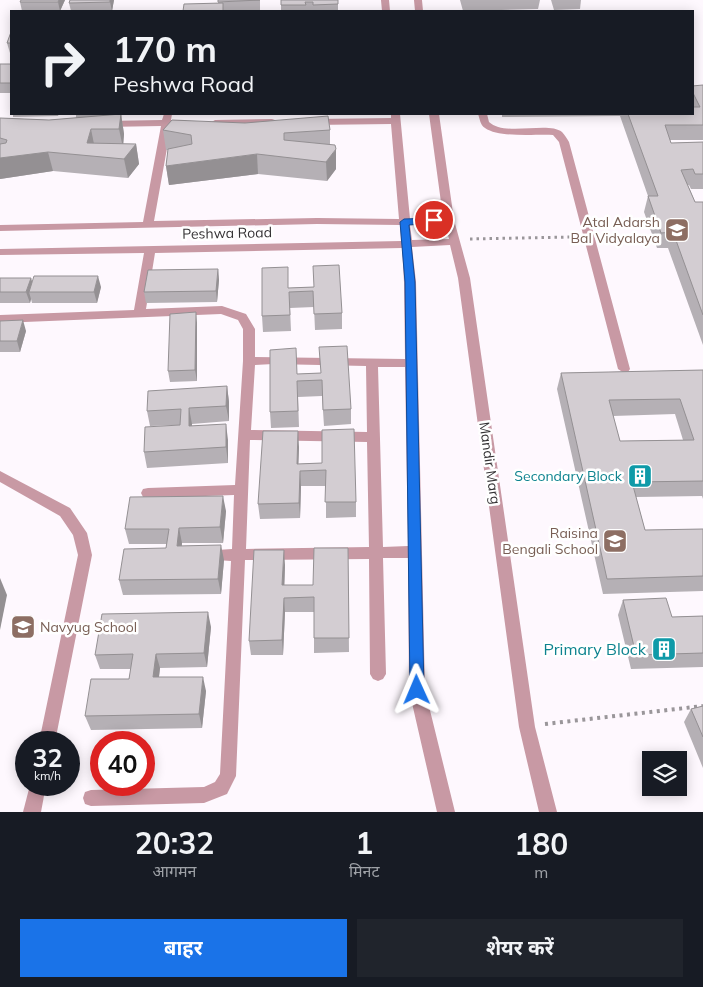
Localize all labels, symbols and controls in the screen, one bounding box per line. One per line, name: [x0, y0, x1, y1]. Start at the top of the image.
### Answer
text: 170 m: [113, 27, 217, 71]
icon: right: [30, 30, 95, 95]
text: Peshwa Road: [113, 70, 254, 98]
pin: [413, 199, 455, 241]
icon: arrive: [420, 206, 448, 234]
place label: Atal Adarsh Bal Vidyalaya: [571, 213, 660, 247]
school or university icon: Atal Adarsh Bal Vidyalaya: [664, 217, 690, 243]
street label: Peshwa Road: [182, 223, 272, 243]
street label: Mandir Marg: [475, 421, 505, 505]
building icon: Secondary Block: [627, 463, 653, 489]
place label: Secondary Block: [514, 467, 623, 485]
place label: Raisina Bengali School: [502, 524, 598, 558]
school or university icon: Raisina Bengali School: [602, 528, 628, 554]
school or university icon: Navyug School: [10, 614, 36, 640]
place label: Navyug School: [40, 618, 137, 636]
building icon: Primary Block: [651, 636, 677, 662]
place label: Primary Block: [544, 639, 647, 659]
position arrow: [390, 663, 442, 715]
speed limit sign: 40: [90, 731, 155, 796]
text: 32: [32, 742, 63, 773]
map controls: [642, 751, 687, 796]
button: layers: [642, 751, 687, 796]
text: km/h: [34, 768, 61, 783]
text: 20:32: [135, 824, 214, 862]
text: 1: [355, 824, 373, 862]
text: 180: [514, 825, 568, 863]
text: आगमन: [153, 861, 196, 881]
text: मिनट: [349, 861, 380, 881]
text: m: [534, 862, 548, 882]
button: बाहर: [20, 919, 347, 977]
button: शेयर करें: [357, 919, 683, 977]

